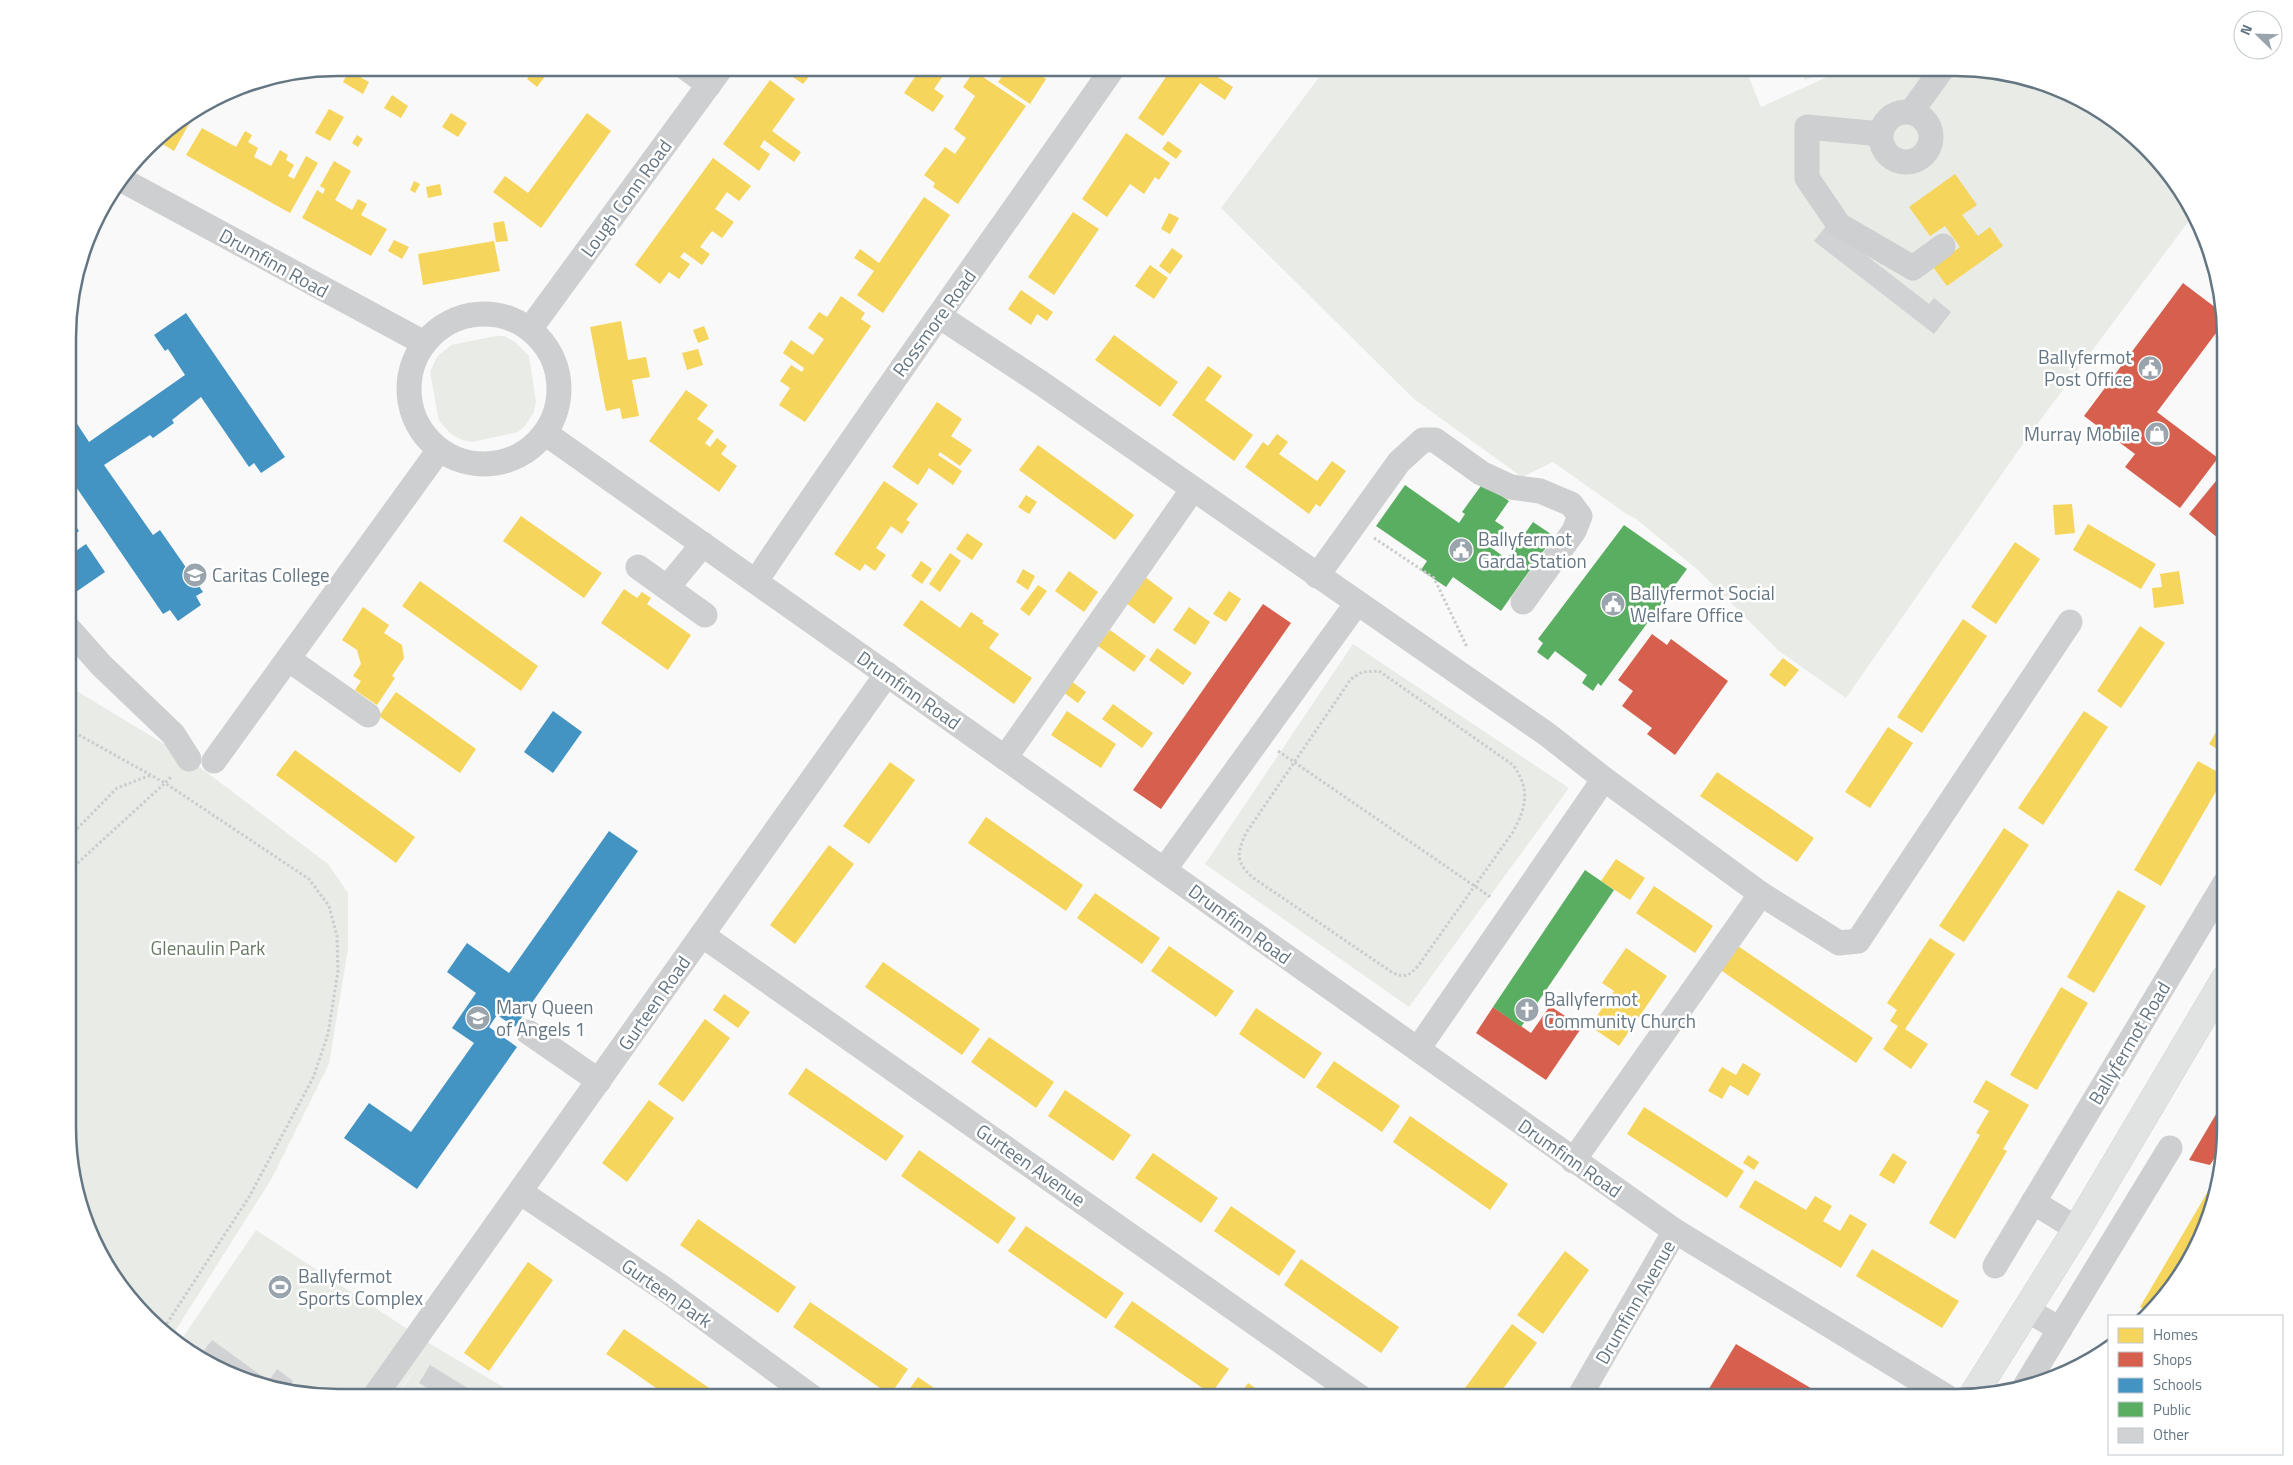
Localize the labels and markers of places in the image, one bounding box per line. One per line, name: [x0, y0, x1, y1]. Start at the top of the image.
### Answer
place label: Ballyfermot Post Office: [2038, 342, 2132, 393]
public building icon: Ballyfermot Post Office: [2137, 355, 2163, 381]
place label: Murray Mobile: [2024, 419, 2140, 448]
shop icon: Murray Mobile: [2144, 421, 2170, 447]
place label: Ballyfermot Garda Station: [1478, 524, 1587, 575]
public building icon: Ballyfermot Garda Station: [1448, 537, 1474, 563]
place label: Caritas College: [212, 560, 330, 589]
school or university icon: Caritas College: [182, 562, 208, 588]
place label: Ballyfermot Social Welfare Office: [1630, 578, 1775, 629]
public building icon: Ballyfermot Social Welfare Office: [1600, 591, 1626, 617]
place label: Ballyfermot Community Church: [1544, 984, 1696, 1035]
place label: Mary Queen of Angels 1: [496, 992, 593, 1043]
church icon: Ballyfermot Community Church: [1514, 997, 1540, 1023]
school or university icon: Mary Queen of Angels 1: [465, 1005, 491, 1031]
place label: Ballyfermot Sports Complex: [298, 1261, 424, 1312]
sports icon: Ballyfermot Sports Complex: [267, 1274, 293, 1300]

